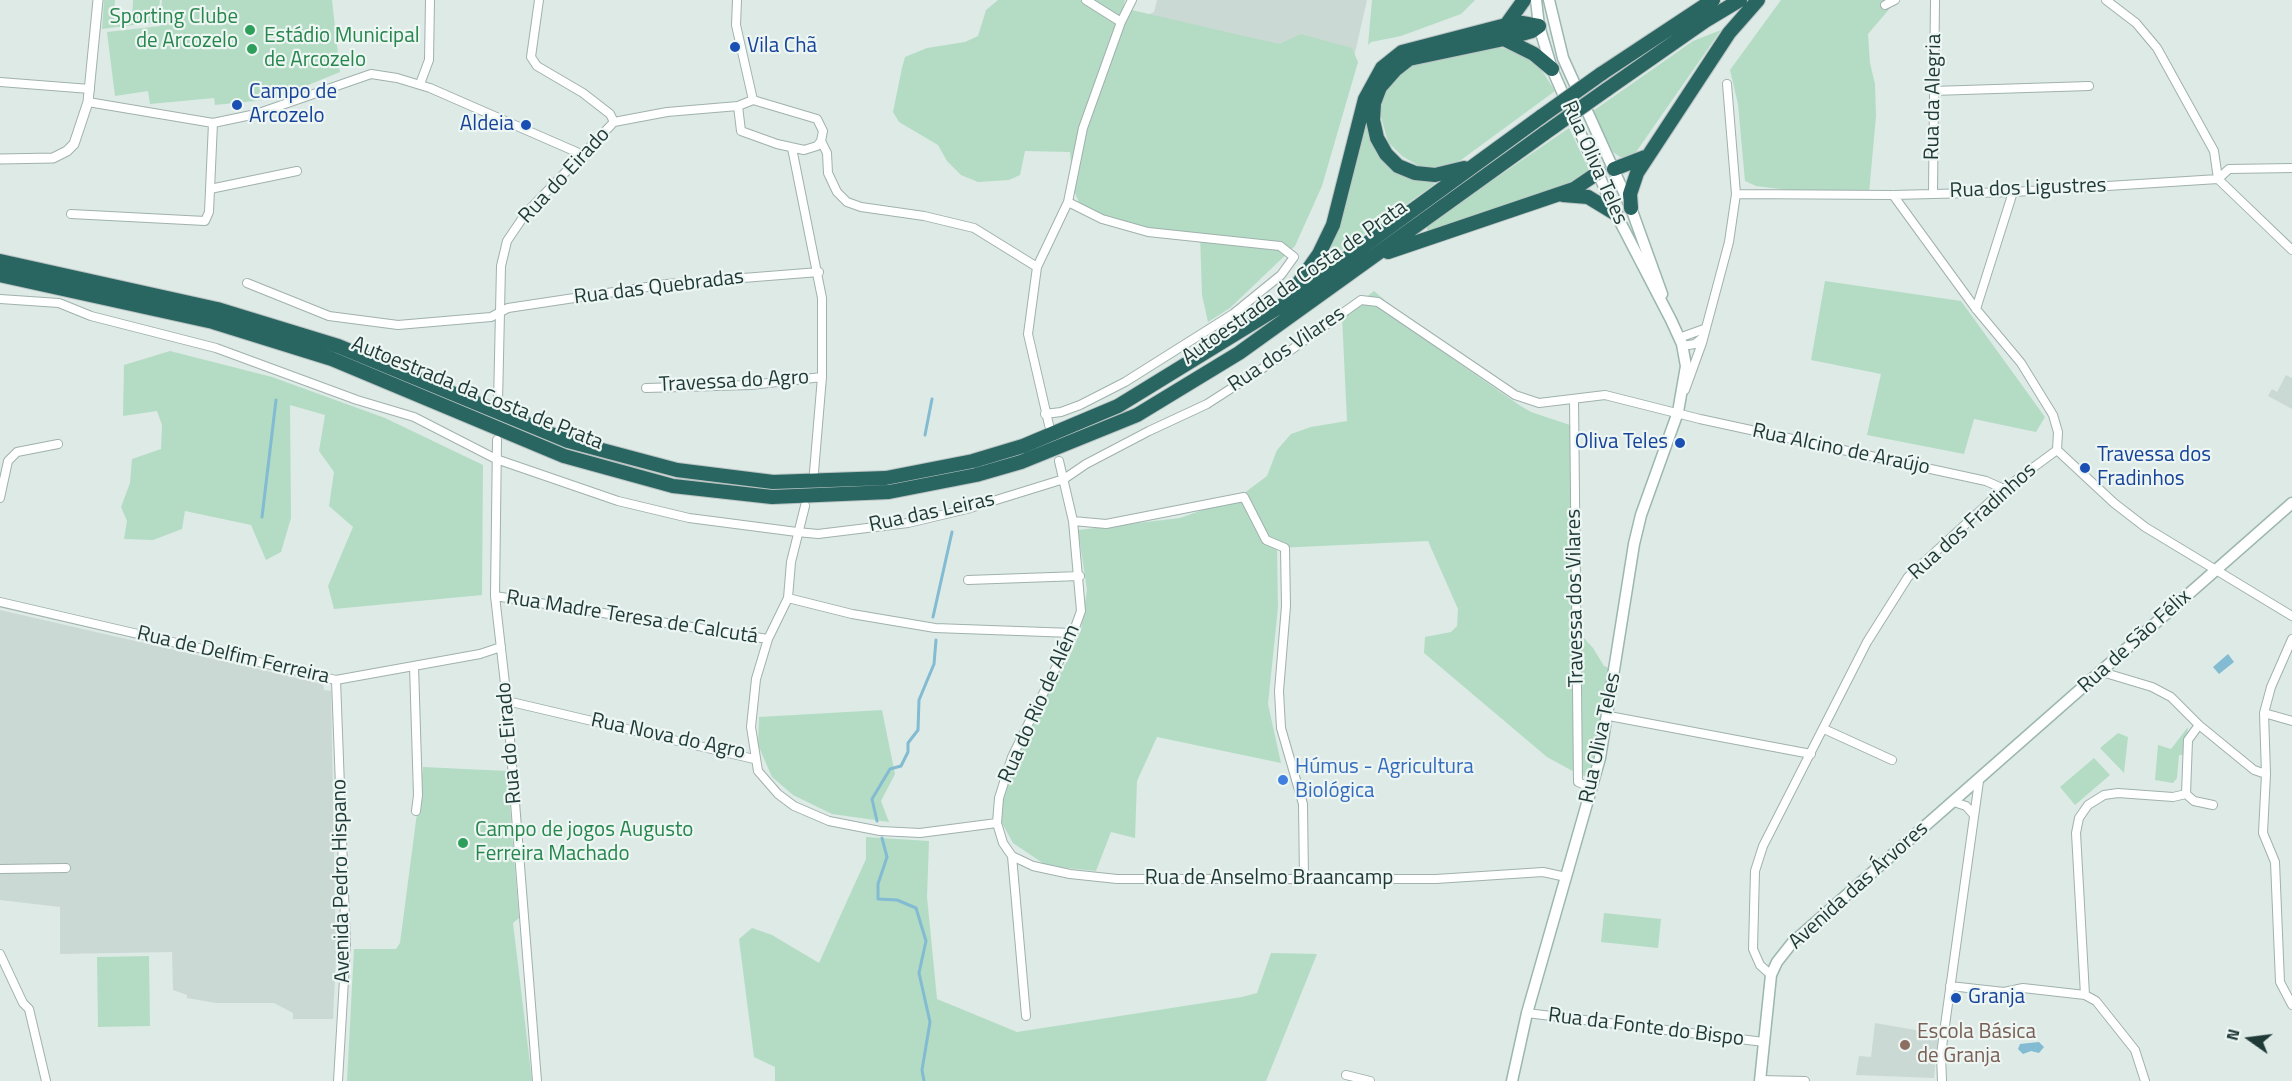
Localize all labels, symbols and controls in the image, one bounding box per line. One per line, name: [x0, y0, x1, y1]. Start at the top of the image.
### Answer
place label: Sporting Clube de Arcozelo: [109, 5, 238, 55]
marker: Sporting Clube de Arcozelo: [243, 23, 257, 37]
place label: Estádio Municipal de Arcozelo: [264, 24, 420, 74]
place label: Vila Chã: [747, 34, 817, 60]
street label: Rua da Alegria: [1920, 34, 1948, 160]
marker: Vila Chã: [728, 40, 742, 54]
marker: Estádio Municipal de Arcozelo: [245, 42, 259, 56]
place label: Campo de Arcozelo: [249, 80, 337, 130]
street label: Rua Oliva Teles: [1556, 97, 1632, 229]
marker: Campo de Arcozelo: [230, 98, 244, 112]
place label: Aldeia: [460, 112, 514, 138]
marker: Aldeia: [519, 118, 533, 132]
street label: Rua do Eirado: [514, 123, 616, 229]
street label: Rua dos Ligustres: [1949, 174, 2107, 204]
street label: Autoestrada da Costa de Prata: [1178, 195, 1412, 371]
street label: Rua das Quebradas: [573, 265, 745, 311]
street label: Rua dos Vilares: [1224, 302, 1350, 398]
street label: Autoestrada da Costa de Prata: [347, 332, 607, 456]
street label: Travessa do Agro: [658, 365, 810, 399]
street label: Rua Alcino de Araújo: [1750, 419, 1932, 481]
place label: Oliva Teles: [1575, 430, 1668, 456]
marker: Oliva Teles: [1673, 436, 1687, 450]
place label: Travessa dos Fradinhos: [2097, 443, 2211, 493]
street label: Rua dos Fradinhos: [1904, 458, 2042, 586]
marker: Travessa dos Fradinhos: [2078, 461, 2092, 475]
street label: Rua das Leiras: [867, 487, 997, 539]
street label: Travessa dos Vilares: [1562, 509, 1590, 687]
street label: Rua de São Félix: [2073, 585, 2197, 699]
street label: Rua Madre Teresa de Calcutá: [504, 586, 760, 650]
street label: Rua do Rio de Além: [994, 621, 1086, 787]
street label: Rua de Delfim Ferreira: [134, 622, 332, 690]
street label: Rua Oliva Teles: [1575, 671, 1627, 805]
street label: Rua do Eirado: [492, 681, 528, 805]
street label: Rua Nova do Agro: [588, 708, 748, 766]
place label: Húmus - Agricultura Biológica: [1295, 755, 1474, 805]
marker: Húmus - Agricultura Biológica: [1276, 773, 1290, 787]
street label: Avenida Pedro Hispano: [328, 779, 356, 983]
street label: Avenida das Árvores: [1784, 817, 1934, 955]
place label: Campo de jogos Augusto Ferreira Machado: [475, 818, 693, 868]
marker: Campo de jogos Augusto Ferreira Machado: [456, 836, 470, 850]
street label: Rua de Anselmo Braancamp: [1145, 866, 1393, 892]
place label: Granja: [1968, 985, 2025, 1011]
marker: Granja: [1949, 991, 1963, 1005]
street label: Rua da Fonte do Bispo: [1547, 1003, 1745, 1053]
north arrow: [2220, 1009, 2280, 1069]
place label: Escola Básica de Granja: [1917, 1020, 2036, 1070]
text: N: [2220, 1026, 2246, 1043]
marker: Escola Básica de Granja: [1898, 1038, 1912, 1052]

